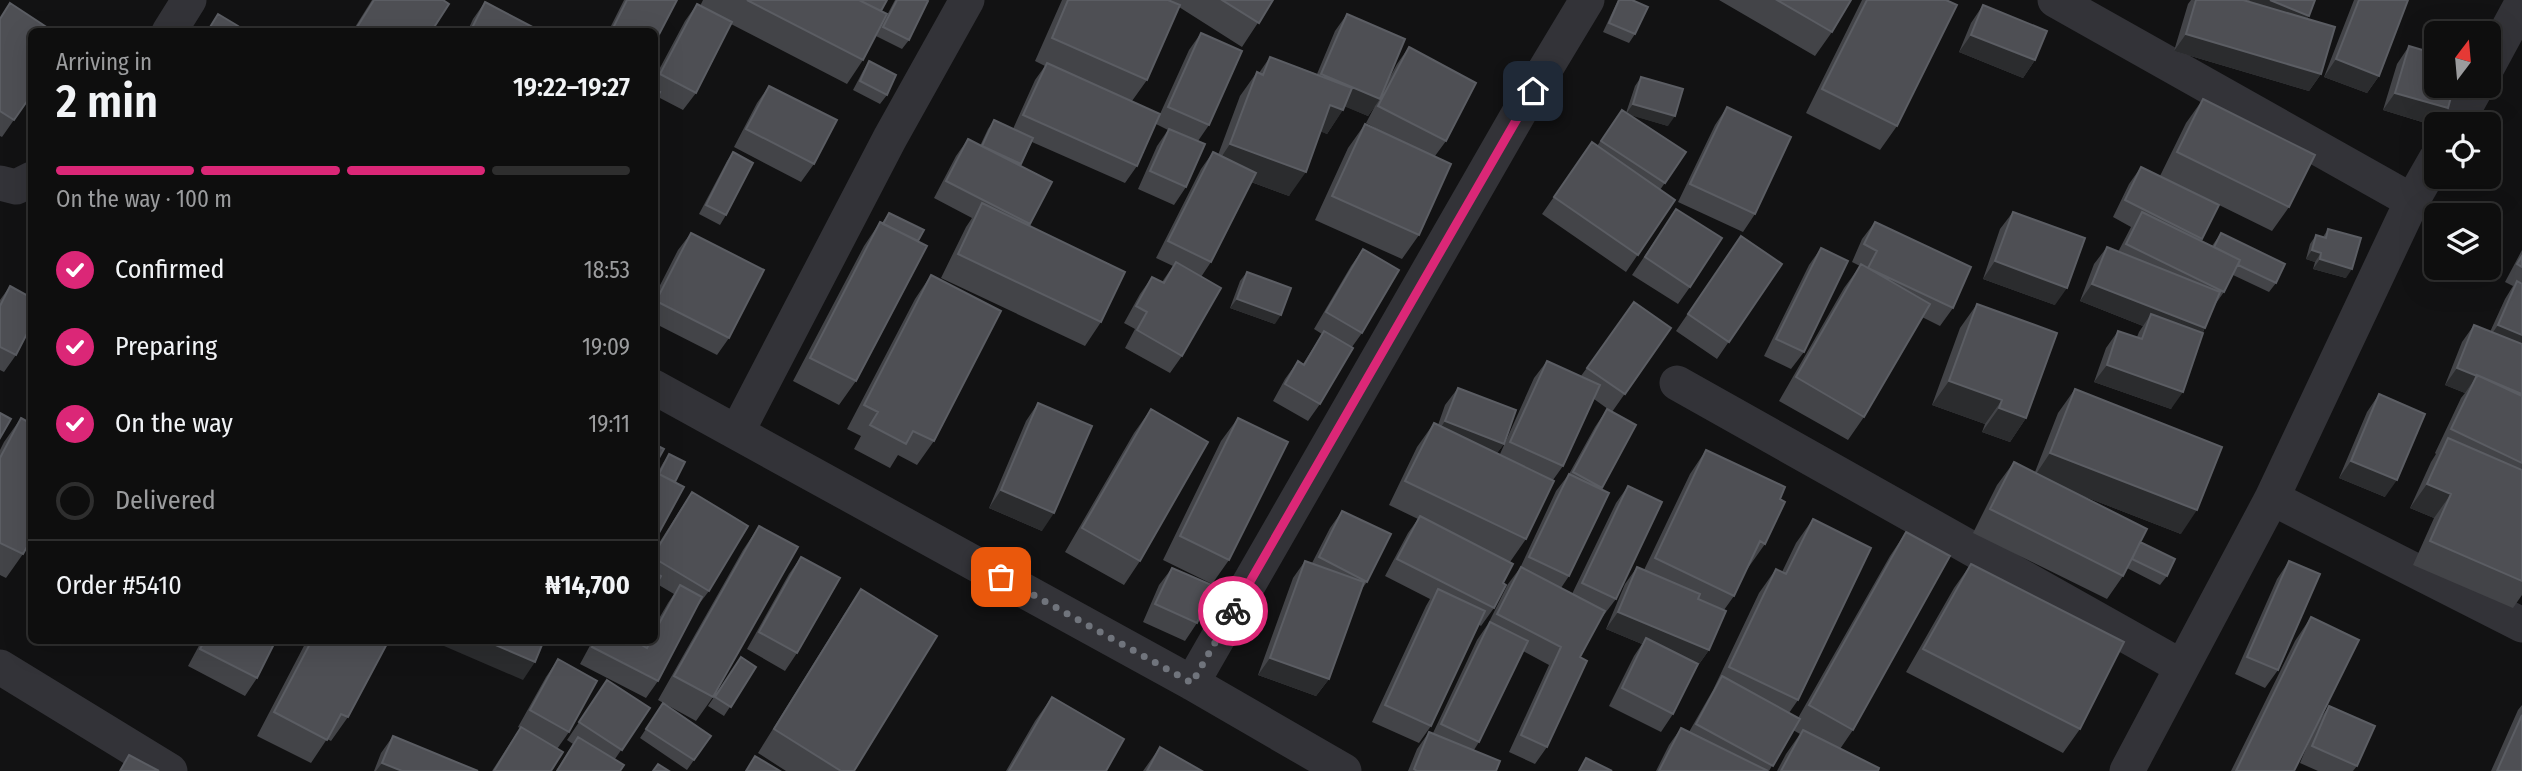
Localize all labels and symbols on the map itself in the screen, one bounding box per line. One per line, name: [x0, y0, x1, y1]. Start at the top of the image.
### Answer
north arrow: [2424, 21, 2501, 98]
pin: [1503, 61, 1563, 121]
pin: [971, 547, 1031, 607]
courier: [1198, 576, 1268, 646]

